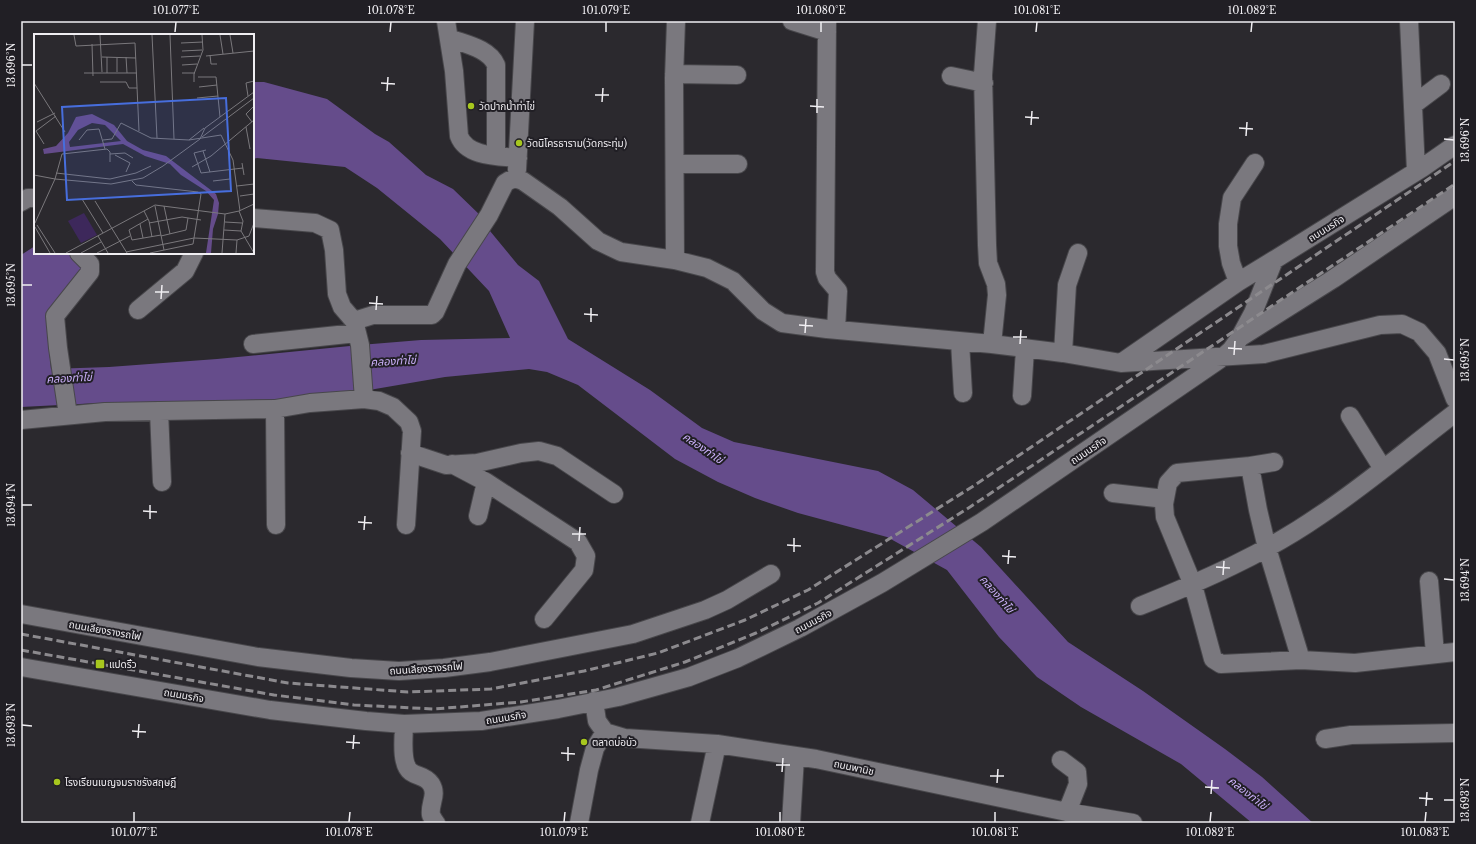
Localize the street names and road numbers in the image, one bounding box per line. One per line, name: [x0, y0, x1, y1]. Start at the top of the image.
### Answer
street label: ถนนนรกิจ: [1306, 212, 1347, 245]
street label: ถนนนรกิจ: [1068, 434, 1109, 467]
street label: ถนนนรกิจ: [792, 606, 834, 637]
street label: ถนนเลียงรางรถไฟ: [68, 618, 142, 643]
street label: ถนนเลียงรางรถไฟ: [389, 659, 463, 678]
street label: ถนนนรกิจ: [163, 686, 205, 705]
street label: ถนนนรกิจ: [485, 708, 527, 727]
street label: ถนนพานิช: [833, 757, 875, 778]

